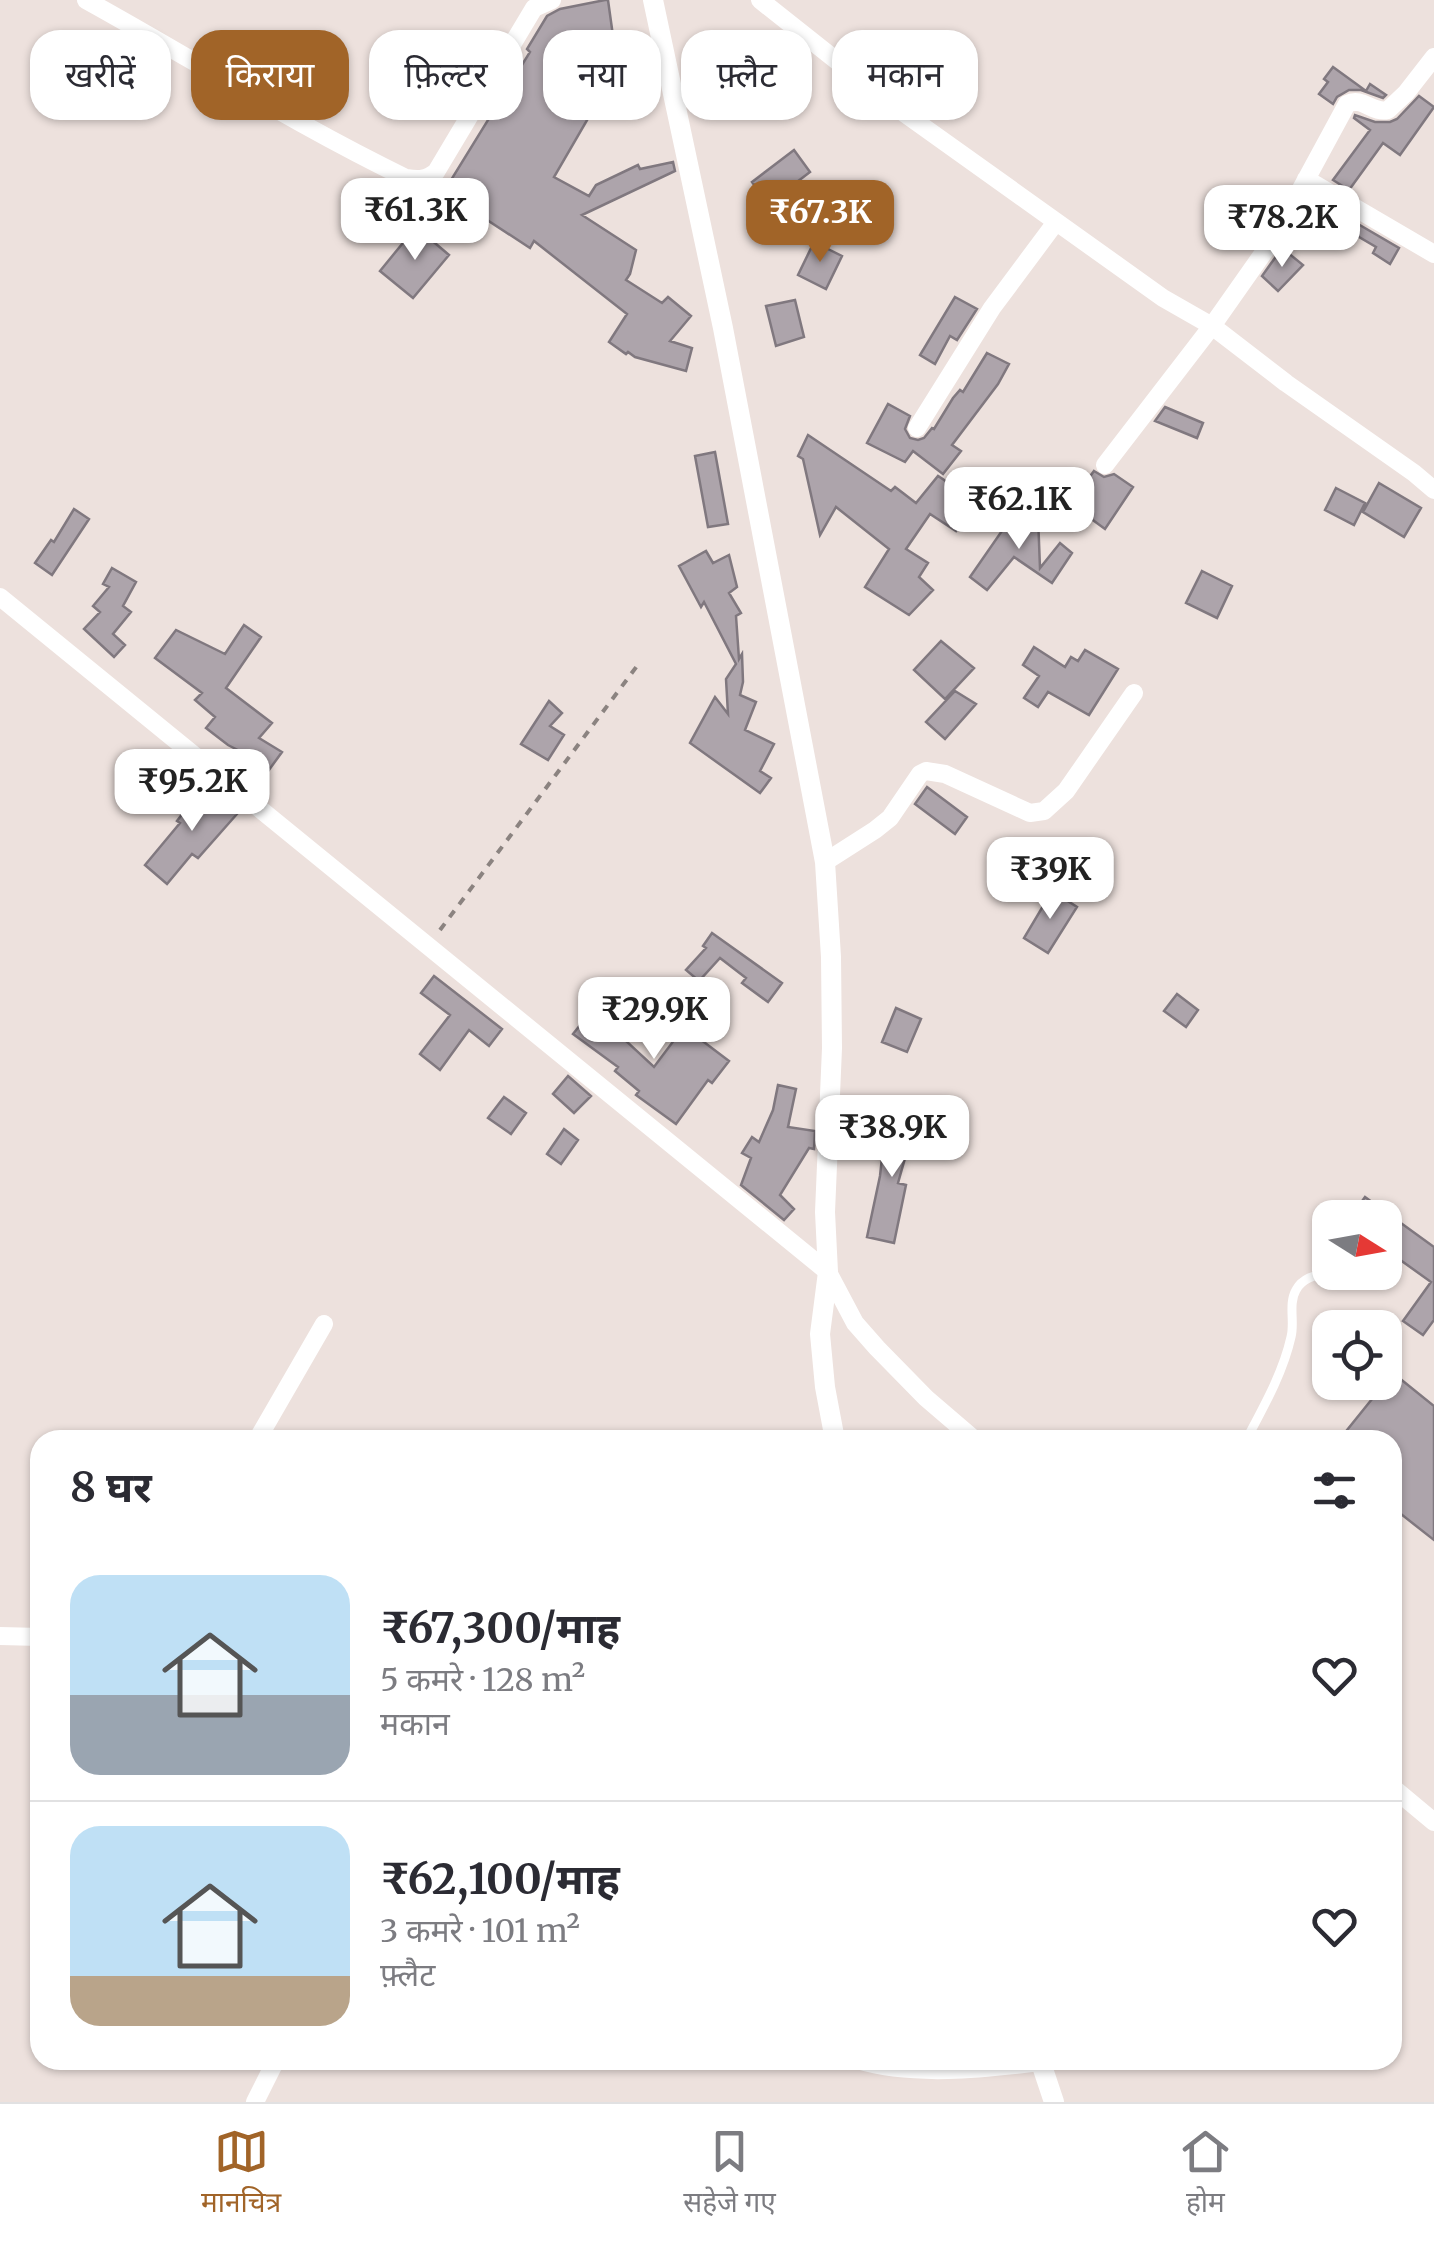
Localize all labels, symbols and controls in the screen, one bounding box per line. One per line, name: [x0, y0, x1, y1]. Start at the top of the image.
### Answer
chip: खरीदें: [30, 30, 171, 120]
chip: किराया: [191, 30, 349, 120]
chip: फ़िल्टर: [369, 30, 523, 120]
chip: नया: [543, 30, 661, 120]
chip: फ़्लैट: [681, 30, 812, 120]
chip: मकान: [832, 30, 978, 120]
pin: ₹61.3K: [334, 178, 496, 263]
pin: ₹67.3K: [739, 180, 901, 265]
pin: ₹78.2K: [1201, 185, 1363, 270]
text: ₹61.3K: [363, 190, 467, 230]
text: ₹67.3K: [768, 192, 872, 232]
text: ₹78.2K: [1226, 197, 1338, 237]
pin: ₹62.1K: [938, 467, 1100, 552]
text: ₹62.1K: [966, 479, 1072, 519]
pin: ₹95.2K: [111, 749, 273, 834]
text: ₹95.2K: [137, 761, 247, 801]
pin: ₹39K: [991, 837, 1109, 922]
text: ₹39K: [1009, 849, 1091, 889]
pin: ₹29.9K: [573, 977, 735, 1062]
text: ₹29.9K: [600, 989, 708, 1029]
pin: ₹38.9K: [811, 1095, 973, 1180]
text: ₹38.9K: [837, 1107, 947, 1147]
north arrow: [1312, 1200, 1402, 1290]
map controls: [1312, 1200, 1402, 1400]
button: locate: [1312, 1310, 1402, 1400]
text: 8 घर: [70, 1461, 152, 1513]
icon: filters: [1307, 1463, 1362, 1518]
text: ₹67,300/माह: [380, 1602, 620, 1654]
icon: home: [150, 1615, 270, 1735]
icon: heart: [1307, 1648, 1362, 1703]
text: 5 कमरे · 128 m²: [380, 1660, 585, 1700]
text: मकान: [380, 1704, 450, 1744]
text: ₹62,100/माह: [380, 1853, 620, 1905]
icon: home: [150, 1866, 270, 1986]
icon: heart: [1307, 1899, 1362, 1954]
text: 3 कमरे · 101 m²: [380, 1911, 580, 1951]
text: फ़्लैट: [380, 1955, 435, 1995]
tab: मानचित्र: [201, 2124, 281, 2223]
tab: सहेजे गए: [683, 2124, 776, 2223]
tab: होम: [1178, 2124, 1233, 2223]

